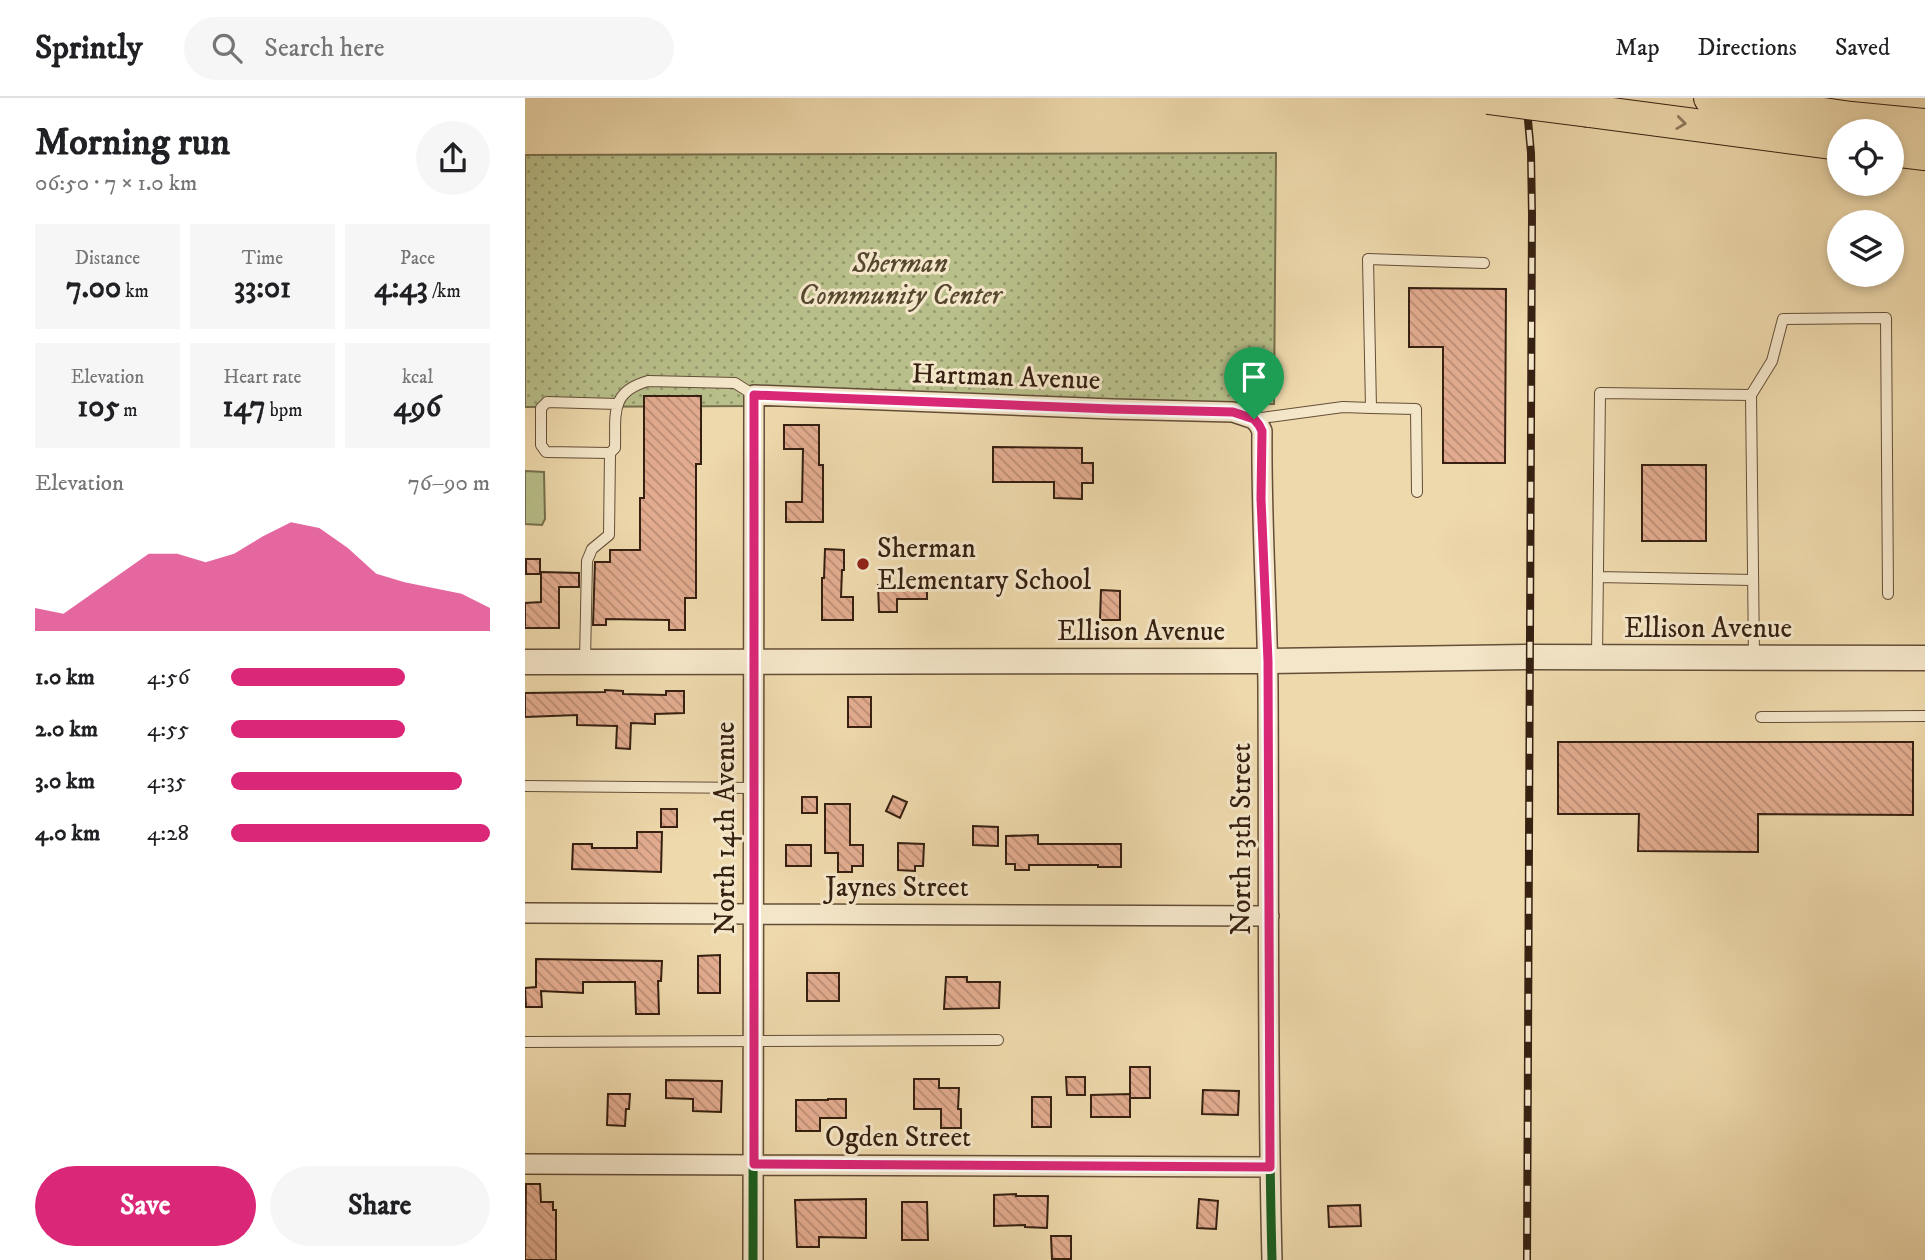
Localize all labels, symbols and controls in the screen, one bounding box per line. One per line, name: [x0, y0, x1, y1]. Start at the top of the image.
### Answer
search box: [184, 17, 674, 80]
text: Sprintly: [35, 28, 142, 69]
icon: search: [208, 29, 246, 67]
text: Search here: [264, 32, 385, 65]
text: Map: [1615, 33, 1660, 63]
text: Directions: [1698, 33, 1797, 63]
text: Saved: [1835, 33, 1890, 63]
one-way arrow: [1675, 115, 1686, 130]
text: Morning run: [35, 119, 230, 167]
map controls: [1827, 119, 1904, 287]
button: locate: [1827, 119, 1904, 196]
button: share: [416, 121, 490, 195]
text: 06:50 · 7 × 1.0 km: [35, 169, 197, 198]
button: layers: [1827, 210, 1904, 287]
park label: Sherman Community Center: [799, 246, 1004, 313]
text: Distance: [75, 247, 140, 270]
text: Time: [242, 247, 283, 270]
text: Pace: [400, 247, 435, 270]
text: 7.00: [66, 270, 121, 307]
text: 33:01: [234, 270, 291, 307]
text: 4:43: [374, 270, 428, 307]
text: km: [121, 280, 149, 303]
text: /km: [428, 280, 461, 303]
pin: [1224, 347, 1284, 419]
street label: Hartman Avenue: [911, 356, 1101, 398]
icon: arrive: [1235, 358, 1273, 396]
text: Elevation: [71, 366, 144, 389]
text: Heart rate: [224, 366, 301, 389]
text: kcal: [402, 366, 433, 389]
text: 105: [77, 389, 119, 426]
text: 147: [223, 389, 266, 426]
text: 496: [394, 389, 441, 426]
text: m: [119, 399, 138, 422]
text: bpm: [266, 399, 302, 422]
text: Elevation: [35, 469, 124, 498]
text: 76–90 m: [408, 469, 490, 498]
place label: Sherman Elementary School: [877, 531, 1092, 598]
marker: Sherman Elementary School: [855, 556, 871, 572]
street label: Ellison Avenue: [1624, 611, 1792, 646]
street label: Ellison Avenue: [1057, 614, 1225, 649]
text: 1.0 km: [35, 663, 95, 692]
text: 4:56: [147, 663, 190, 692]
text: 2.0 km: [35, 715, 98, 744]
text: 4:55: [147, 715, 189, 744]
street label: North 14th Avenue: [708, 722, 743, 934]
street label: North 13th Street: [1224, 743, 1259, 935]
text: 3.0 km: [35, 767, 95, 796]
text: 4:35: [147, 767, 186, 796]
text: 4.0 km: [35, 819, 100, 848]
text: 4:28: [147, 819, 189, 848]
street label: Jaynes Street: [822, 870, 969, 905]
street label: Ogden Street: [825, 1120, 971, 1155]
button: Save: [35, 1166, 256, 1246]
button: Share: [270, 1166, 490, 1246]

